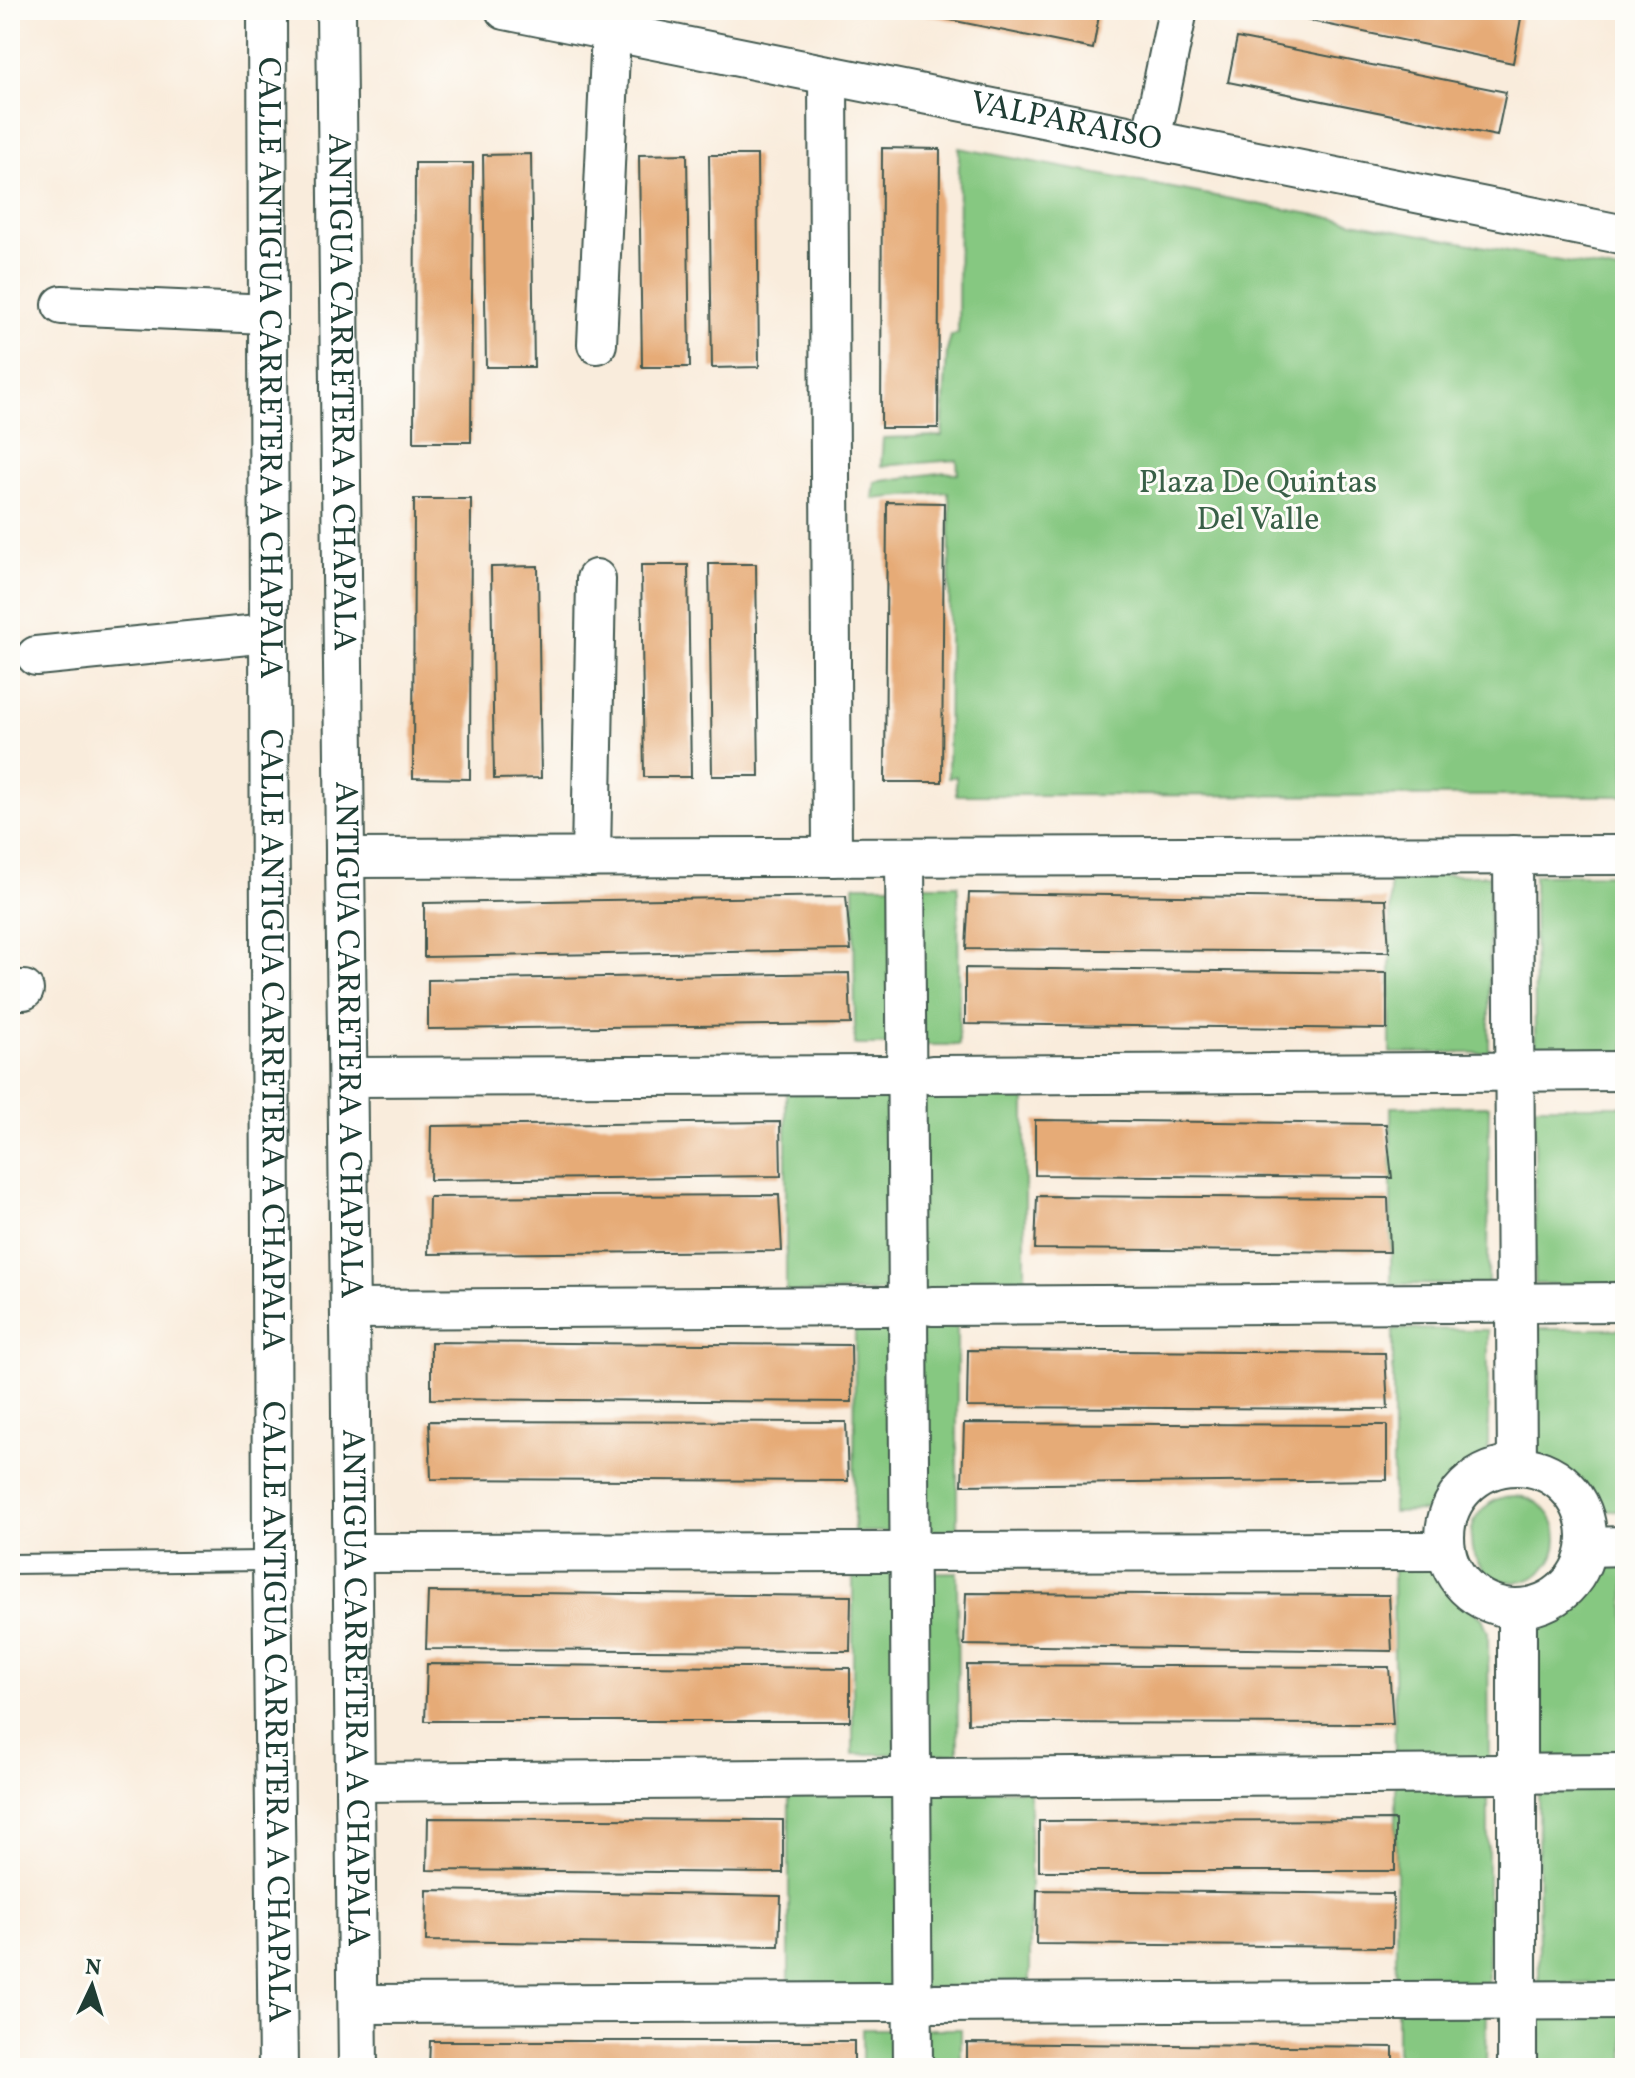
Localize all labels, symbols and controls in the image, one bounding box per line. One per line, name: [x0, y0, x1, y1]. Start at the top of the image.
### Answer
street label: CALLE ANTIGUA CARRETERA A CHAPALA: [245, 57, 291, 679]
street label: VALPARAISO: [966, 82, 1165, 163]
street label: ANTIGUA CARRETERA A CHAPALA: [315, 133, 365, 651]
park label: Plaza De Quintas Del Valle: [1139, 462, 1377, 543]
street label: CALLE ANTIGUA CARRETERA A CHAPALA: [247, 729, 293, 1351]
street label: ANTIGUA CARRETERA A CHAPALA: [322, 781, 372, 1299]
street label: CALLE ANTIGUA CARRETERA A CHAPALA: [249, 1401, 299, 2023]
street label: ANTIGUA CARRETERA A CHAPALA: [329, 1429, 379, 1947]
north arrow: [52, 1946, 132, 2026]
text: N: [84, 1953, 102, 1985]

